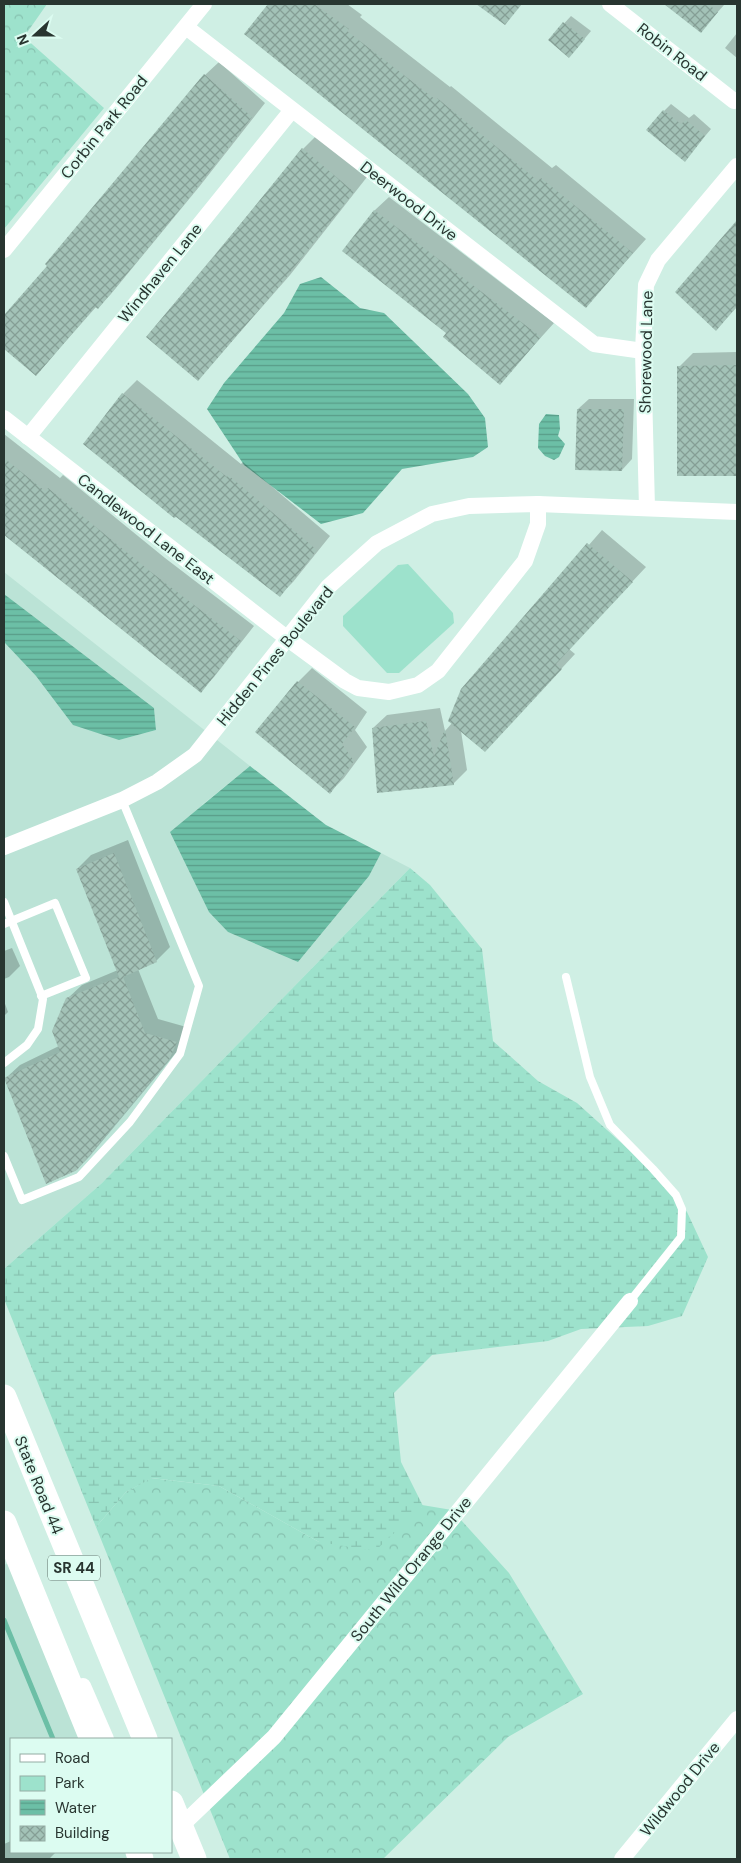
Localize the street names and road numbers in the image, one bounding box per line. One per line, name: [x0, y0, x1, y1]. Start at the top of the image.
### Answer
street label: Robin Road: [633, 18, 711, 86]
street label: Corbin Park Road: [56, 71, 152, 183]
street label: Deerwood Drive: [356, 156, 462, 246]
street label: Windhaven Lane: [113, 219, 207, 327]
street label: Shorewood Lane: [634, 290, 658, 414]
street label: Candlewood Lane East: [73, 469, 219, 589]
street label: Hidden Pines Boulevard: [212, 582, 338, 730]
street label: State Road 44: [10, 1433, 68, 1538]
street label: South Wild Orange Drive: [346, 1492, 476, 1646]
road number: SR 44: [48, 1556, 100, 1580]
street label: Wildwood Drive: [635, 1737, 725, 1841]

